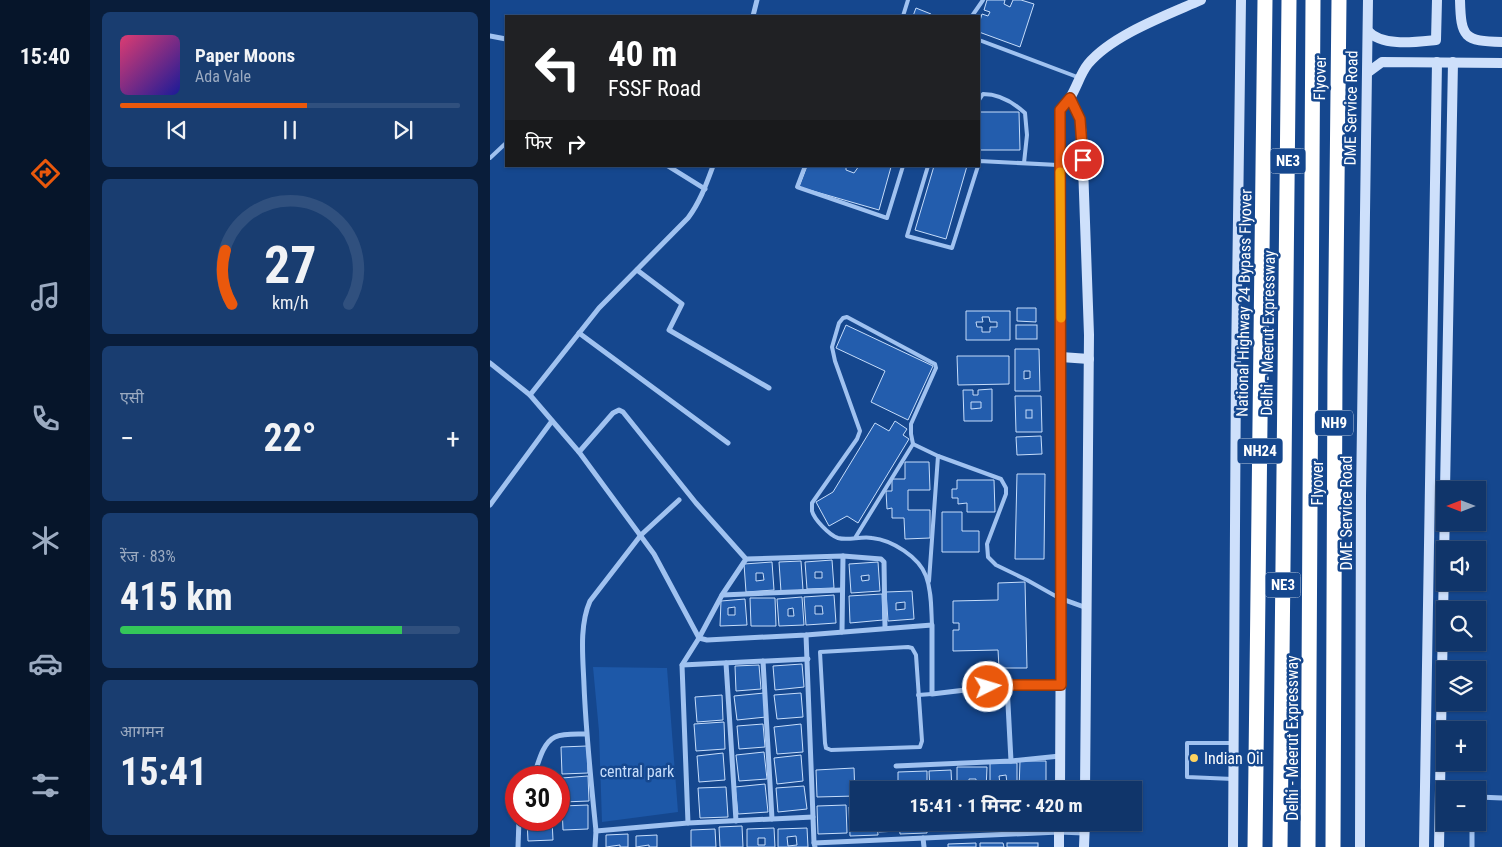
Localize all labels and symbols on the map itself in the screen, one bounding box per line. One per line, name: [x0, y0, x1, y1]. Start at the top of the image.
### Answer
street label: DME Service Road: [1340, 50, 1362, 166]
street label: Flyover: [1310, 55, 1330, 101]
pin: [1062, 139, 1104, 181]
road number: NE3: [1270, 148, 1306, 174]
street label: National Highway 24 Bypass Flyover: [1233, 189, 1255, 417]
street label: Delhi - Meerut Expressway: [1257, 250, 1279, 416]
road number: NH9: [1315, 410, 1353, 436]
road number: NH24: [1238, 438, 1282, 464]
street label: DME Service Road: [1337, 456, 1356, 570]
street label: Flyover: [1308, 460, 1327, 505]
north arrow: [1436, 481, 1486, 531]
road number: NE3: [1266, 572, 1300, 598]
street label: Delhi - Meerut Expressway: [1283, 655, 1302, 821]
position arrow: [961, 660, 1013, 712]
place label: Indian Oil: [1204, 749, 1263, 768]
marker: Indian Oil: [1188, 752, 1200, 764]
park label: central park: [600, 762, 675, 781]
speed limit sign: 30: [505, 766, 570, 831]

